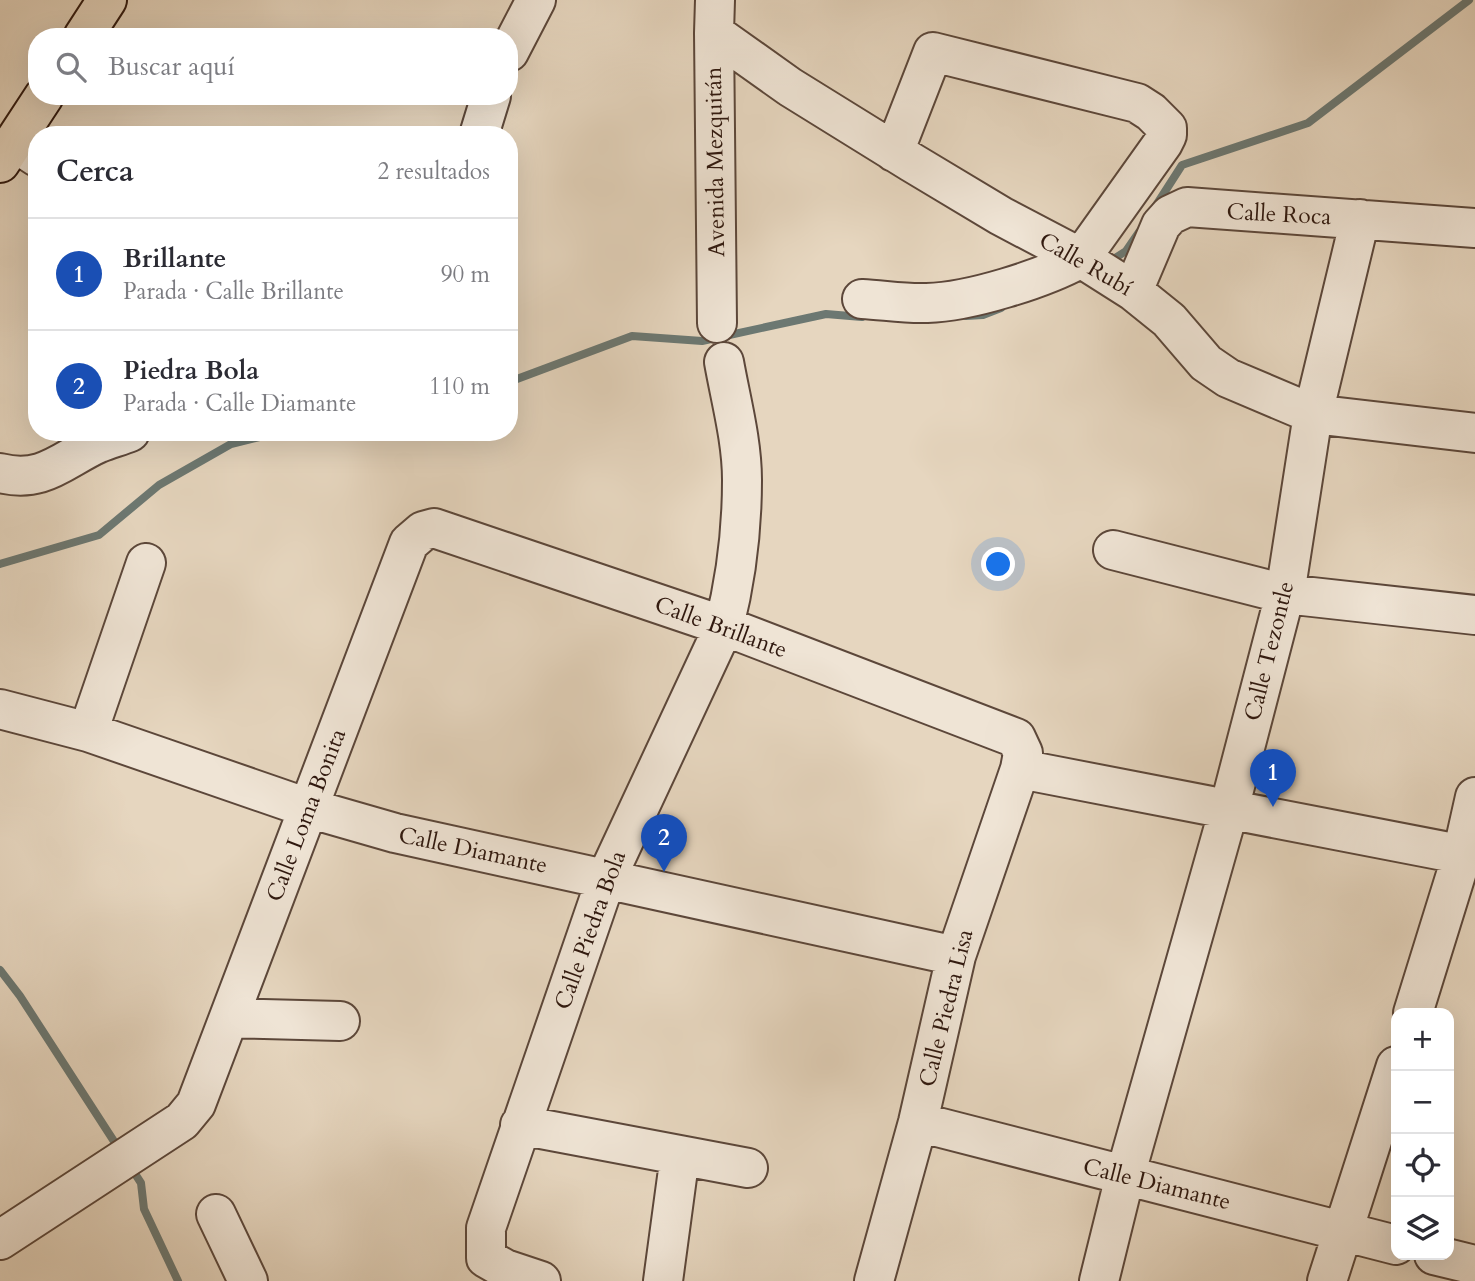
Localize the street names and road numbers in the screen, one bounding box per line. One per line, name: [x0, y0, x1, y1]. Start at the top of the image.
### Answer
street label: Avenida Mezquitán: [698, 67, 732, 257]
street label: Calle Roca: [1226, 196, 1332, 232]
street label: Calle Rubí: [1034, 225, 1138, 303]
street label: Calle Tezontle: [1237, 578, 1301, 724]
street label: Calle Brillante: [651, 589, 791, 665]
street label: Calle Loma Bonita: [259, 724, 353, 906]
street label: Calle Diamante: [396, 819, 550, 881]
street label: Calle Piedra Bola: [547, 846, 633, 1014]
street label: Calle Piedra Lisa: [911, 926, 981, 1090]
street label: Calle Diamante: [1080, 1151, 1234, 1217]

